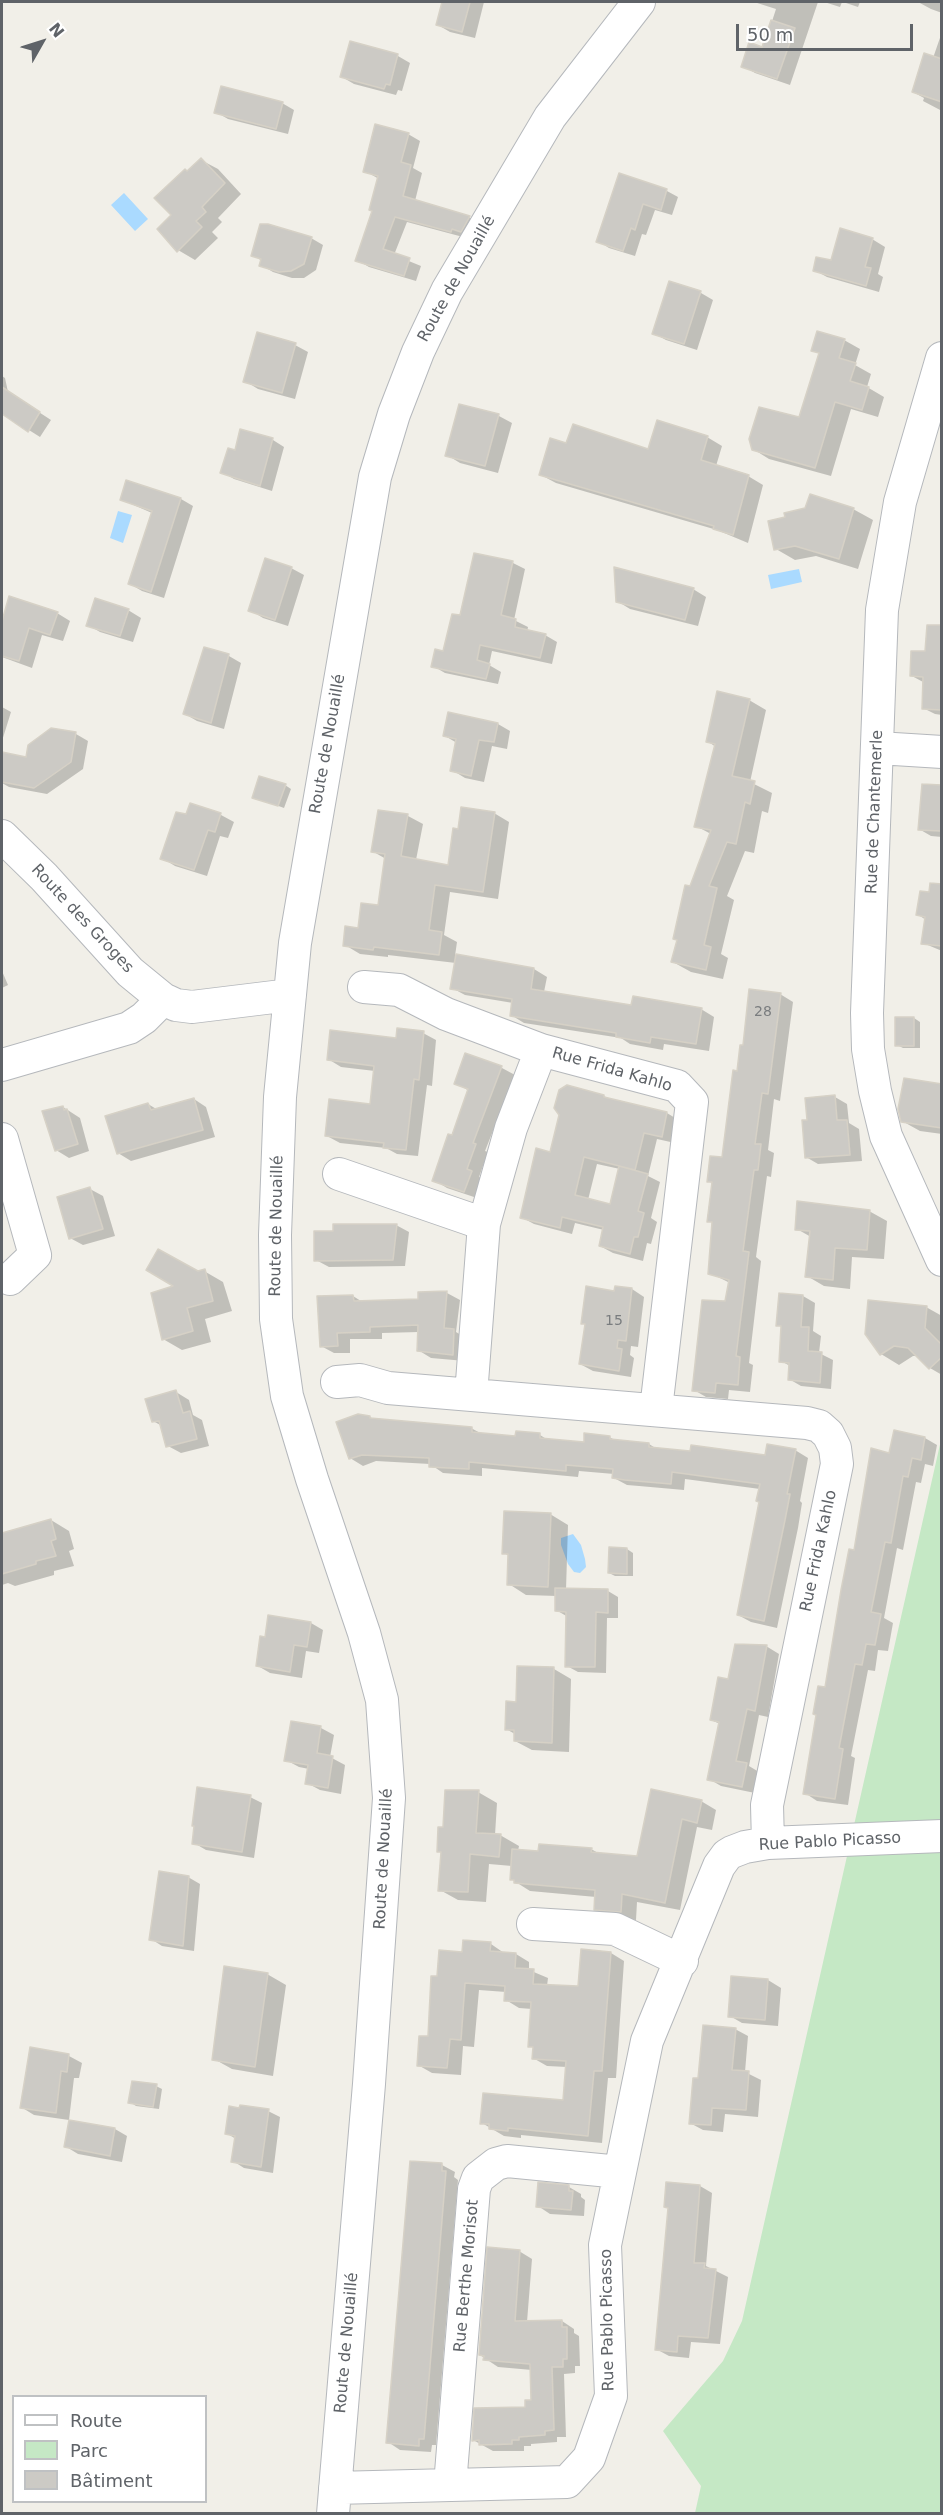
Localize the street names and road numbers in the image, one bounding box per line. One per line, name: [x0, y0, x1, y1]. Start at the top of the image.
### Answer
street label: Route de Nouaillé: [414, 212, 500, 346]
street label: Route de Nouaillé: [306, 673, 350, 815]
street label: Rue de Chantemerle: [863, 730, 887, 894]
street label: Route des Groges: [27, 861, 137, 977]
street label: Rue Frida Kahlo: [550, 1044, 674, 1096]
street label: Route de Nouaillé: [266, 1155, 288, 1297]
street label: Rue Frida Kahlo: [797, 1488, 841, 1614]
street label: Route de Nouaillé: [371, 1788, 397, 1930]
street label: Rue Pablo Picasso: [758, 1829, 902, 1855]
street label: Rue Berthe Morisot: [451, 2199, 483, 2353]
street label: Rue Pablo Picasso: [597, 2249, 619, 2391]
street label: Route de Nouaillé: [331, 2272, 363, 2414]

